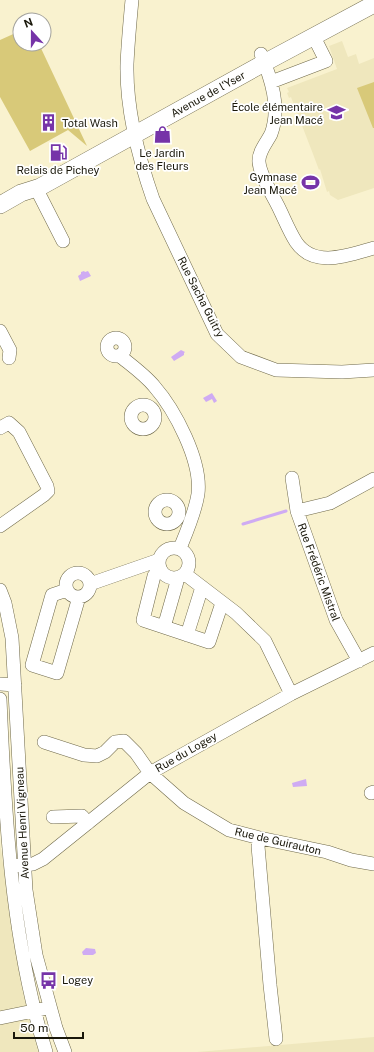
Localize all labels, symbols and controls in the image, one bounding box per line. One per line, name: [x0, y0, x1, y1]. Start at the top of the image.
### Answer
north arrow: [12, 12, 52, 52]
text: N: [22, 16, 35, 30]
street label: Avenue de l'Yser: [169, 69, 247, 119]
place label: École élémentaire Jean Macé: [231, 100, 323, 126]
school or university icon: École élémentaire Jean Macé: [326, 103, 346, 123]
building icon: Total Wash: [39, 113, 59, 133]
place label: Total Wash: [62, 117, 118, 129]
shop icon: Le Jardin des Fleurs: [152, 125, 172, 145]
fuel station icon: Relais de Pichey: [48, 142, 68, 162]
place label: Le Jardin des Fleurs: [135, 147, 189, 172]
place label: Relais de Pichey: [16, 164, 100, 176]
place label: Gymnase Jean Macé: [244, 171, 297, 196]
sports icon: Gymnase Jean Macé: [300, 173, 320, 193]
street label: Rue Sacha Guitry: [175, 255, 227, 339]
street label: Rue Frédéric Mistral: [296, 521, 342, 623]
street label: Rue du Logey: [153, 729, 219, 774]
street label: Avenue Henri Vigneau: [13, 766, 31, 880]
street label: Rue de Guirauton: [234, 825, 322, 857]
bus stop icon: Logey: [39, 970, 59, 990]
place label: Logey: [62, 974, 93, 986]
scale bar: [14, 1014, 83, 1040]
text: 50 m: [20, 1021, 48, 1035]

